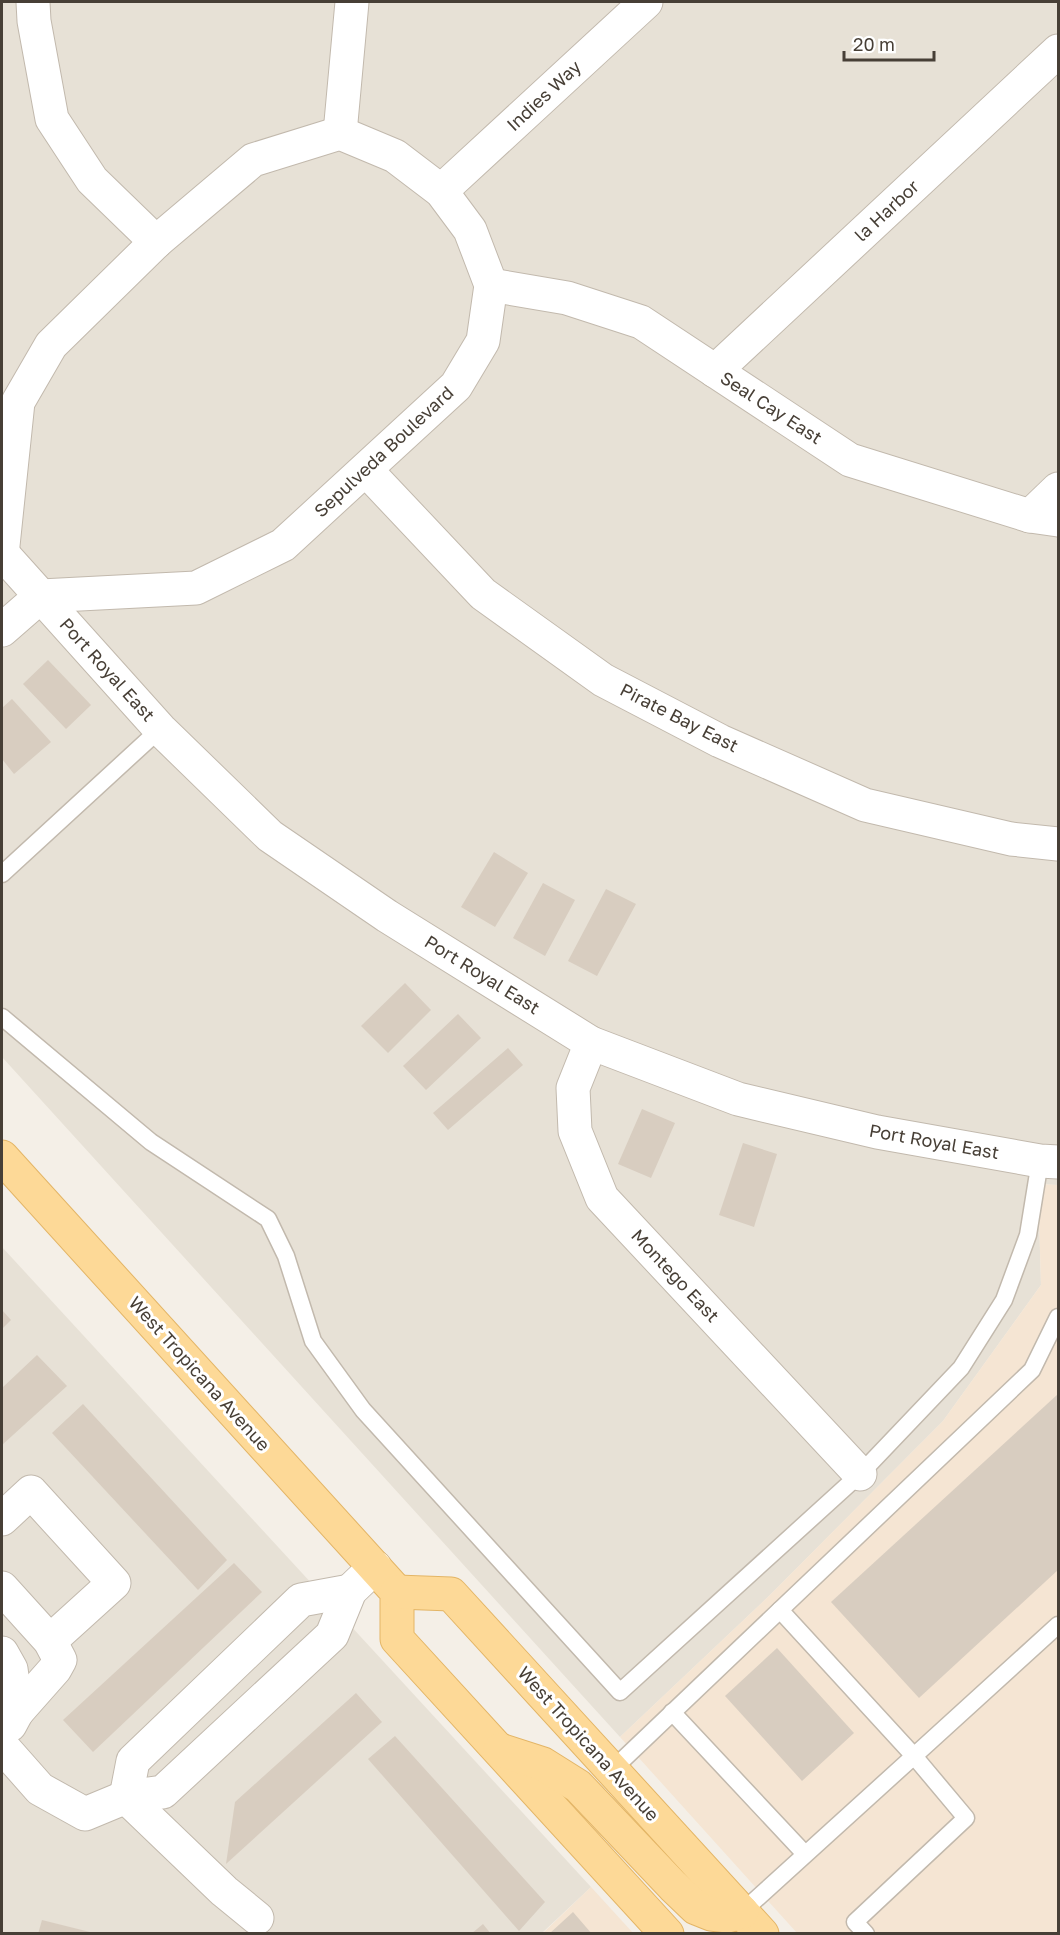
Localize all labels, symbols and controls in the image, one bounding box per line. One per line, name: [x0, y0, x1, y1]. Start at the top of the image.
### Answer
scale bar: [844, 24, 934, 62]
text: 20 m: [853, 33, 895, 55]
street label: Indies Way: [502, 55, 585, 135]
street label: la Harbor: [849, 175, 923, 246]
street label: Seal Cay East: [717, 366, 826, 448]
street label: Sepulveda Boulevard: [309, 381, 457, 521]
street label: Port Royal East: [56, 613, 160, 726]
street label: Pirate Bay East: [617, 678, 742, 756]
street label: Port Royal East: [421, 930, 544, 1018]
street label: Port Royal East: [867, 1119, 1001, 1163]
street label: Montego East: [627, 1224, 724, 1326]
street label: West Tropicana Avenue: [124, 1291, 275, 1455]
street label: West Tropicana Avenue: [513, 1661, 664, 1825]

